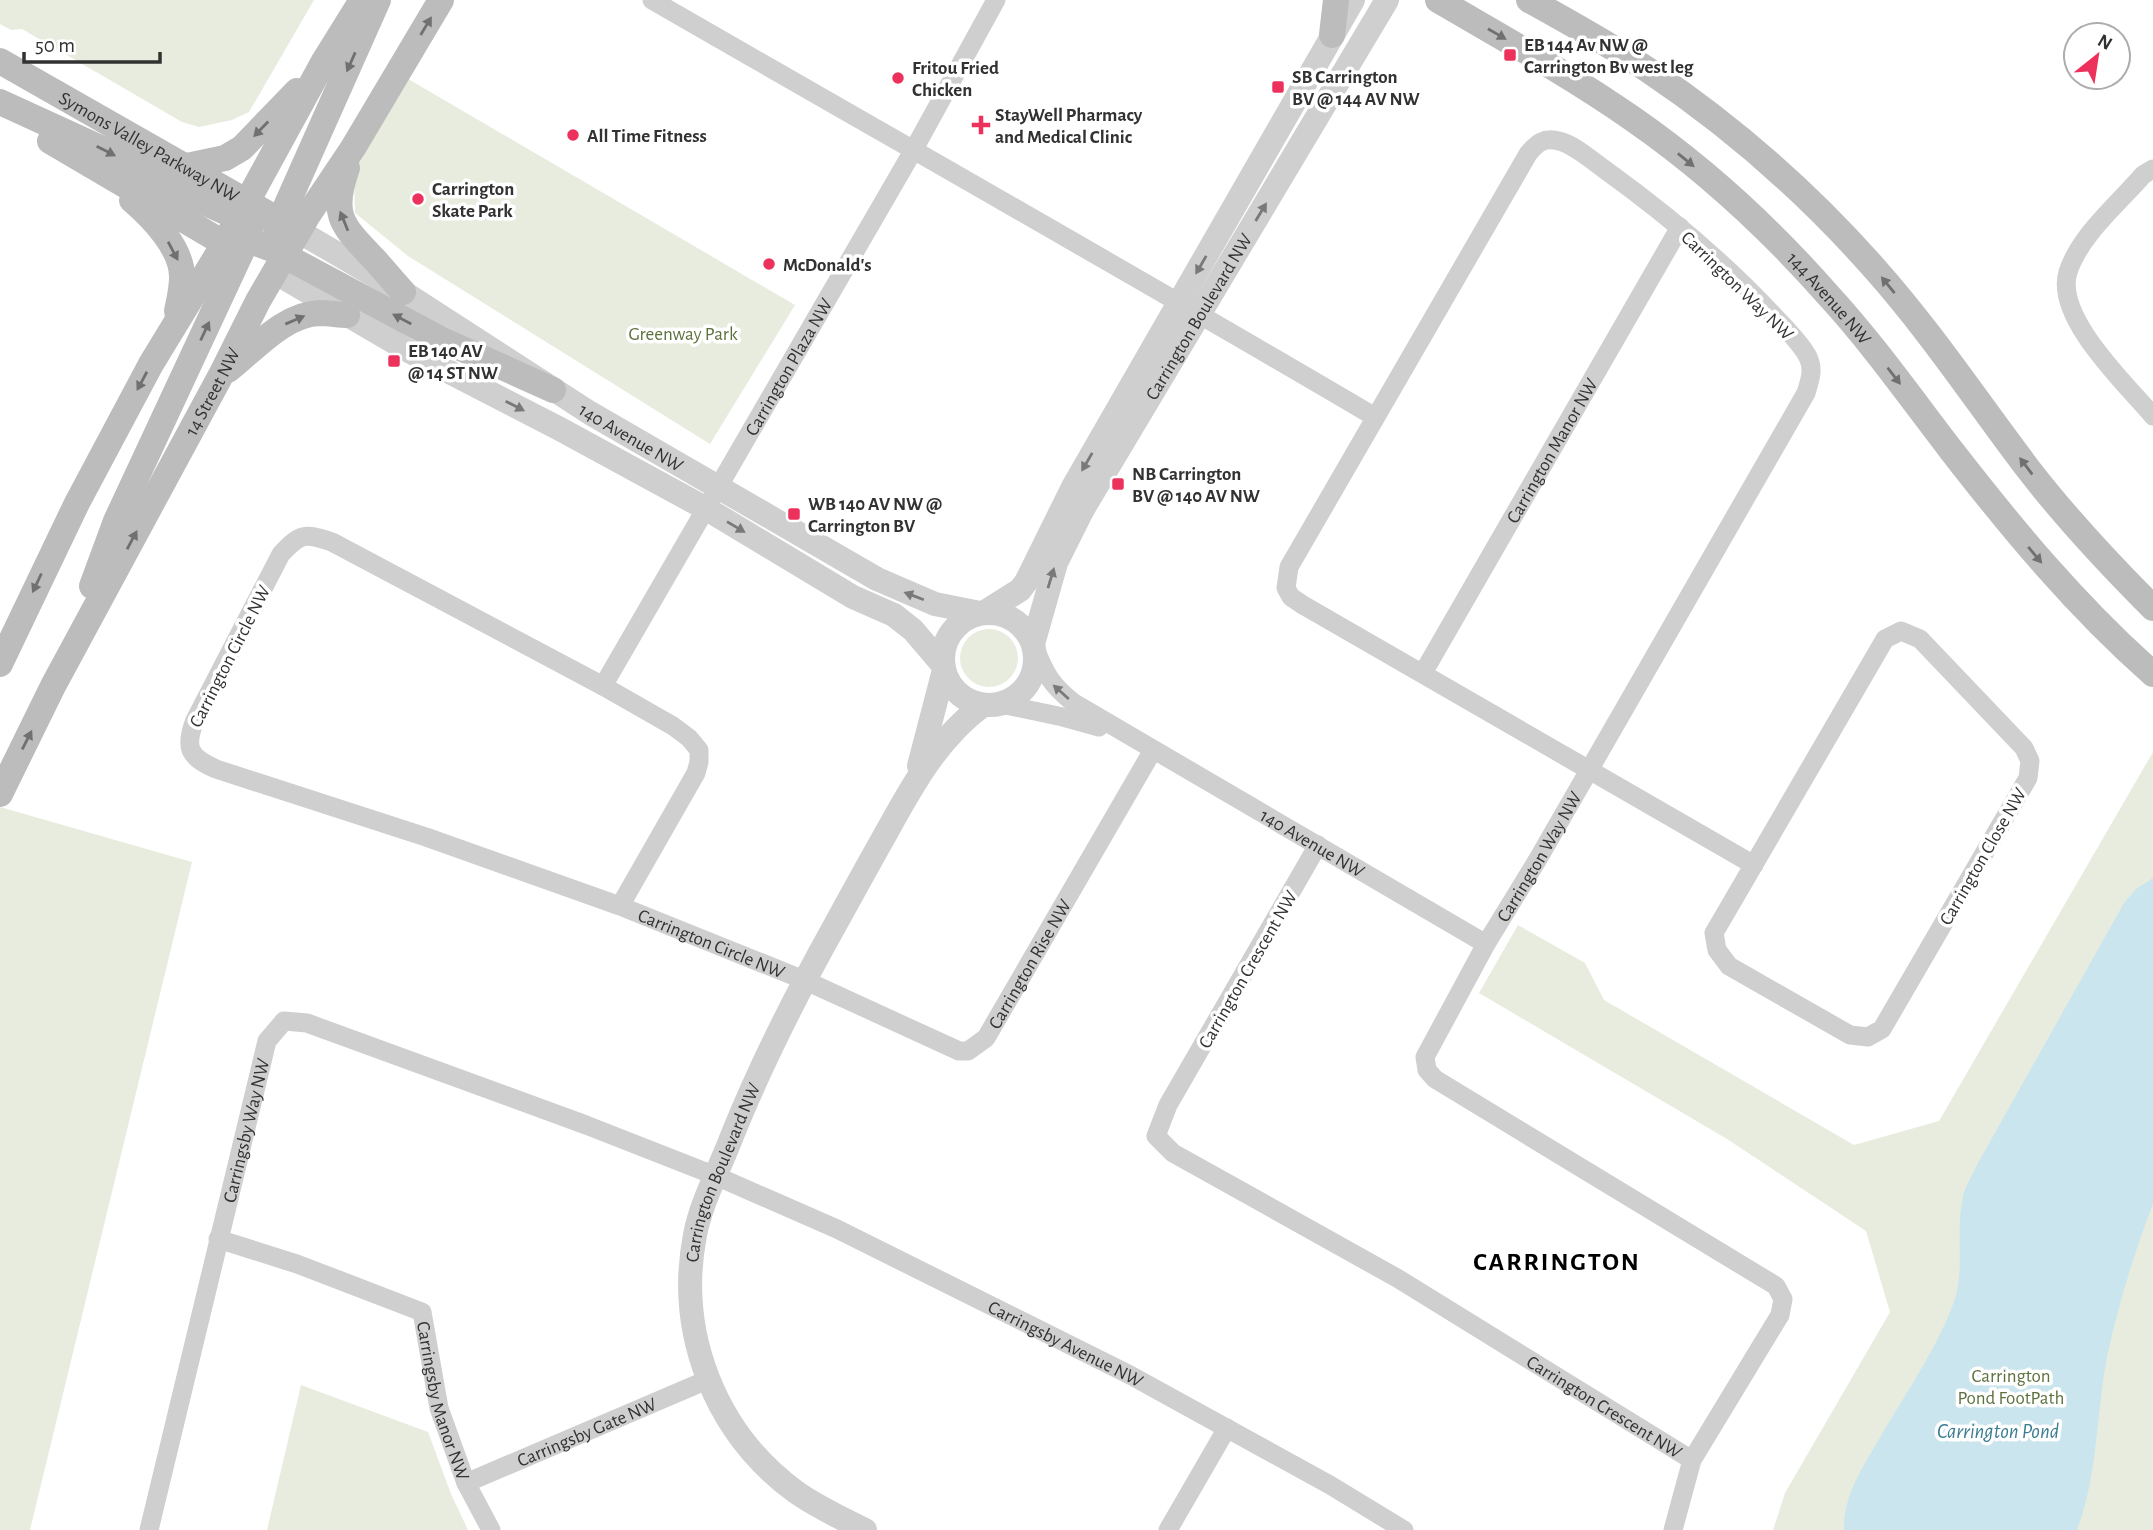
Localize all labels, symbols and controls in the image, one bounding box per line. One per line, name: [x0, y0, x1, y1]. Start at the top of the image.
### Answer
one-way arrow: [420, 17, 432, 36]
scale bar: [24, 21, 161, 65]
north arrow: [2062, 21, 2132, 91]
one-way arrow: [1487, 28, 1506, 40]
text: N: [2094, 31, 2115, 54]
text: 50 m: [35, 35, 75, 56]
place label: EB 144 Av NW @ Carrington Bv west leg: [1524, 36, 1694, 77]
marker: EB 144 Av NW @ Carrington Bv west leg: [1502, 47, 1518, 63]
one-way arrow: [345, 52, 356, 73]
place label: Fritou Fried Chicken: [912, 59, 999, 100]
place label: SB Carrington BV @ 144 AV NW: [1292, 68, 1421, 109]
marker: Fritou Fried Chicken: [890, 70, 906, 86]
marker: SB Carrington BV @ 144 AV NW: [1270, 79, 1286, 95]
street label: Symons Valley Parkway NW: [55, 89, 242, 206]
place label: StayWell Pharmacy and Medical Clinic: [995, 106, 1143, 147]
marker: StayWell Pharmacy and Medical Clinic: [973, 117, 989, 133]
one-way arrow: [253, 121, 270, 138]
marker: All Time Fitness: [565, 127, 581, 143]
place label: All Time Fitness: [587, 127, 707, 146]
one-way arrow: [96, 146, 116, 157]
one-way arrow: [1678, 152, 1695, 167]
place label: Carrington Skate Park: [432, 180, 514, 221]
marker: Carrington Skate Park: [410, 191, 426, 207]
one-way arrow: [1255, 202, 1268, 221]
one-way arrow: [338, 211, 349, 232]
street label: Carrington Way NW: [1677, 228, 1797, 344]
street label: Carrington Boulevard NW: [1143, 231, 1256, 403]
one-way arrow: [167, 241, 179, 261]
street label: 144 Avenue NW: [1783, 249, 1874, 348]
one-way arrow: [1195, 255, 1207, 274]
marker: McDonald's: [761, 256, 777, 272]
place label: McDonald's: [783, 256, 872, 275]
one-way arrow: [1881, 277, 1896, 294]
street label: Carrington Plaza NW: [742, 296, 836, 439]
one-way arrow: [392, 313, 412, 325]
one-way arrow: [284, 314, 305, 325]
one-way arrow: [199, 321, 210, 341]
park label: Greenway Park: [628, 325, 738, 344]
place label: EB 140 AV @ 14 ST NW: [408, 342, 499, 383]
street label: 14 Street NW: [182, 345, 244, 439]
marker: EB 140 AV @ 14 ST NW: [386, 353, 402, 369]
one-way arrow: [1887, 367, 1901, 385]
one-way arrow: [136, 372, 148, 391]
street label: Carrington Manor NW: [1504, 375, 1602, 527]
street label: 140 Avenue NW: [575, 400, 686, 476]
one-way arrow: [505, 401, 525, 412]
one-way arrow: [1081, 452, 1093, 471]
one-way arrow: [2020, 457, 2034, 475]
place label: NB Carrington BV @ 140 AV NW: [1132, 465, 1261, 506]
marker: NB Carrington BV @ 140 AV NW: [1110, 476, 1126, 492]
place label: WB 140 AV NW @ Carrington BV: [808, 495, 942, 536]
marker: WB 140 AV NW @ Carrington BV: [786, 506, 802, 522]
one-way arrow: [727, 521, 746, 533]
one-way arrow: [126, 530, 138, 549]
one-way arrow: [2027, 546, 2042, 563]
one-way arrow: [1046, 568, 1056, 589]
one-way arrow: [31, 573, 43, 593]
street label: Carrington Circle NW: [186, 583, 274, 731]
one-way arrow: [904, 590, 925, 601]
one-way arrow: [1052, 684, 1070, 700]
one-way arrow: [21, 730, 32, 750]
street label: Carrington Close NW: [1936, 785, 2030, 928]
street label: Carrington Way NW: [1494, 789, 1586, 925]
street label: 140 Avenue NW: [1257, 806, 1367, 882]
street label: Carrington Crescent NW: [1195, 888, 1301, 1052]
street label: Carrington Rise NW: [985, 897, 1075, 1033]
street label: Carrington Circle NW: [635, 906, 787, 982]
street label: Carringsby Way NW: [220, 1057, 273, 1205]
street label: Carrington Boulevard NW: [683, 1080, 764, 1263]
district label: CARRINGTON: [1473, 1249, 1641, 1275]
street label: Carringsby Avenue NW: [985, 1298, 1146, 1391]
street label: Carringsby Manor NW: [413, 1320, 472, 1483]
street label: Carrington Crescent NW: [1523, 1352, 1685, 1462]
park label: Carrington Pond FootPath: [1957, 1367, 2065, 1408]
street label: Carringsby Gate NW: [515, 1395, 660, 1471]
water label: Carrington Pond: [1937, 1421, 2059, 1442]

